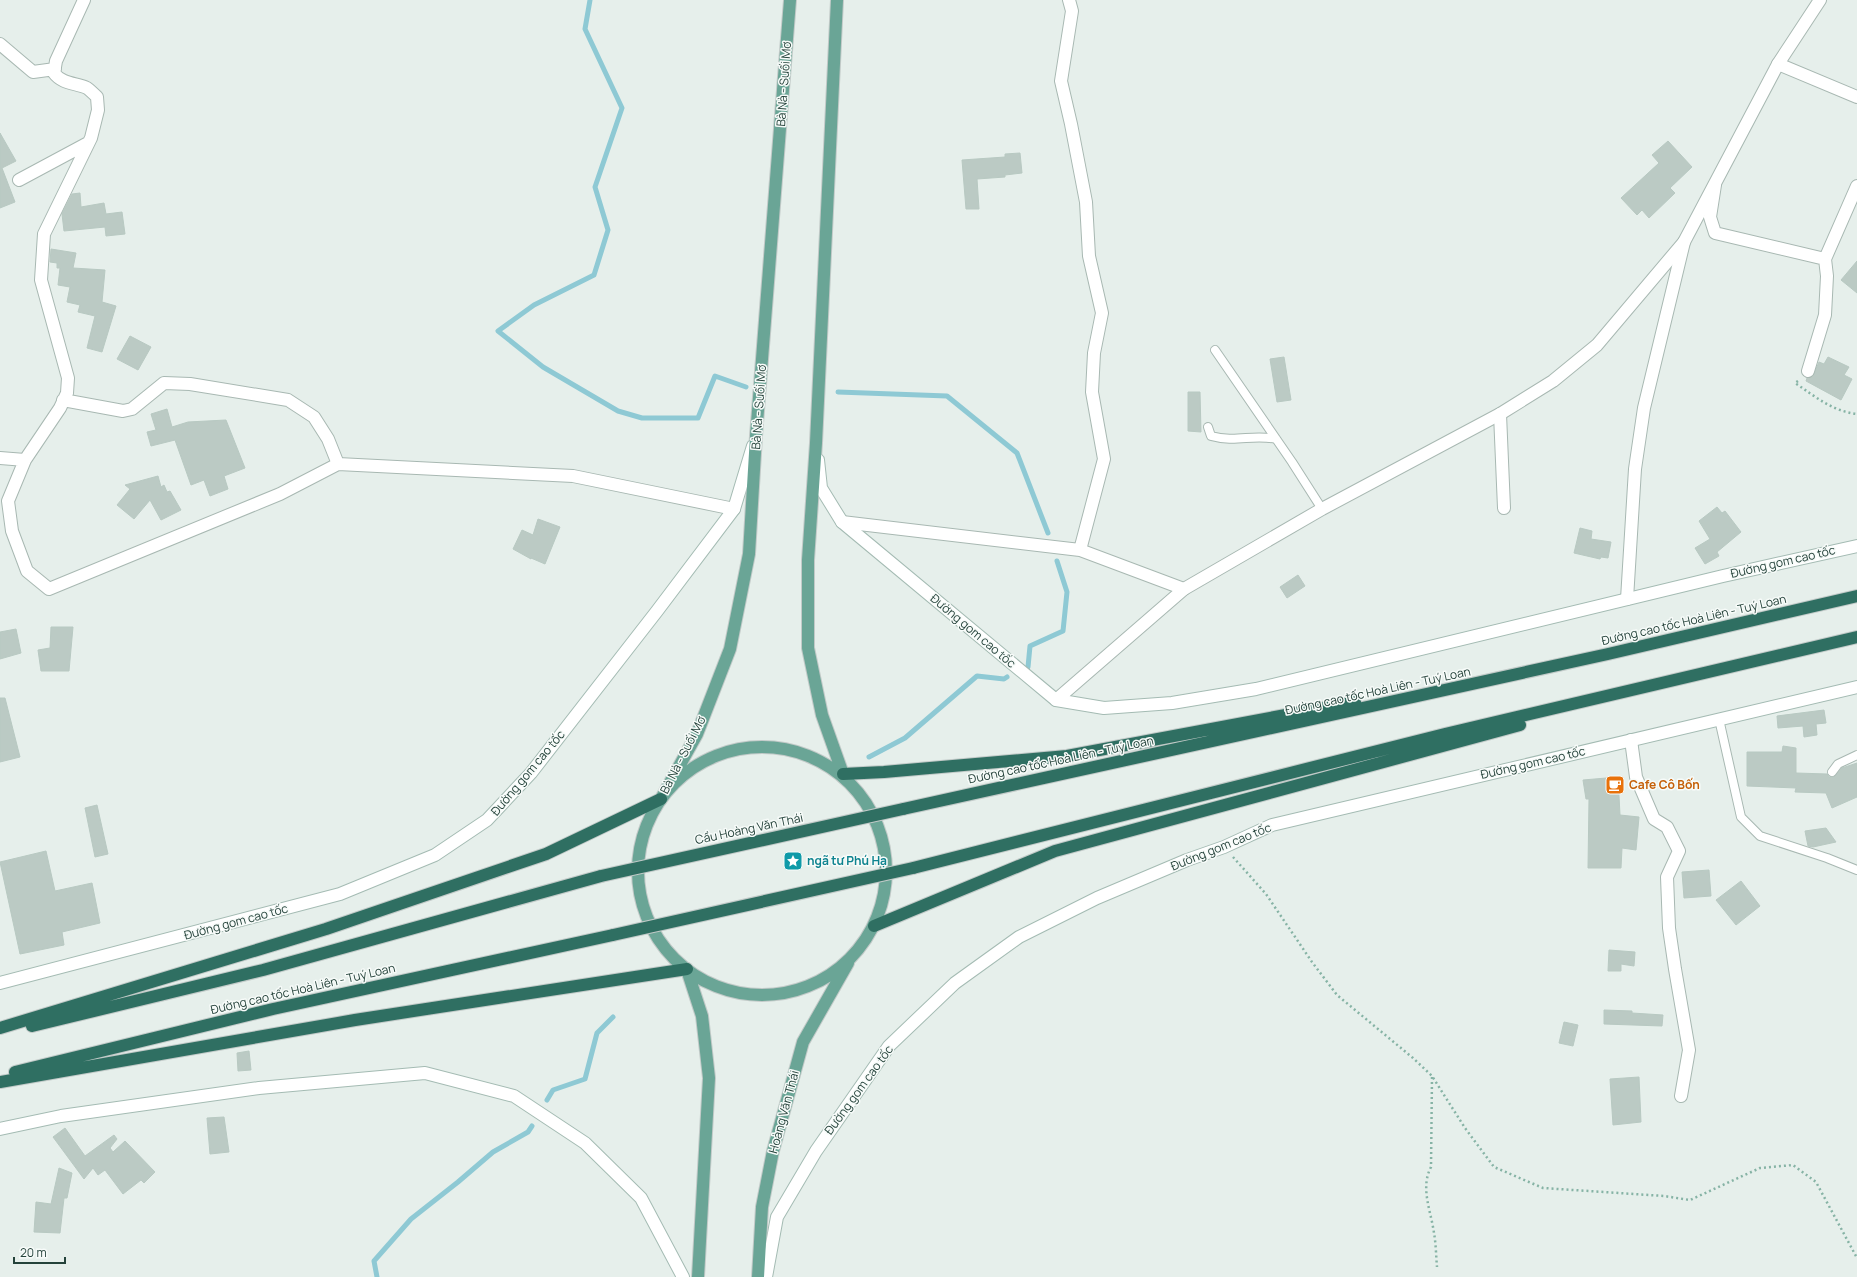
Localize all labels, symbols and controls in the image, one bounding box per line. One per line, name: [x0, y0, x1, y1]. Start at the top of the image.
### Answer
street label: Bà Nà - Suối Mơ: [772, 41, 795, 127]
street label: Bà Nà - Suối Mơ: [747, 364, 770, 450]
street label: Đường gom cao tốc: [1729, 541, 1837, 582]
street label: Đường gom cao tốc: [927, 590, 1020, 672]
street label: Đường cao tốc Hoà Liên - Tuý Loan: [1600, 590, 1788, 649]
street label: Đường cao tốc Hoà Liên - Tuý Loan: [1284, 663, 1472, 718]
street label: Bà Nà - Suối Mơ: [656, 713, 709, 797]
street label: Đường gom cao tốc: [487, 726, 569, 819]
street label: Đường cao tốc Hoà Liên - Tuý Loan: [967, 732, 1155, 787]
street label: Đường gom cao tốc: [1479, 742, 1587, 783]
cafe icon: Cafe Cô Bốn: [1604, 774, 1626, 796]
place label: Cafe Cô Bốn: [1629, 776, 1700, 793]
street label: Cầu Hoàng Văn Thái: [693, 809, 804, 848]
street label: Đường gom cao tốc: [1168, 818, 1274, 874]
place icon: ngã tư Phú Hạ: [782, 850, 804, 872]
place label: ngã tư Phú Hạ: [807, 852, 887, 869]
street label: Đường gom cao tốc: [182, 899, 290, 944]
street label: Đường cao tốc Hoà Liên - Tuý Loan: [209, 959, 397, 1018]
street label: Đường gom cao tốc: [820, 1041, 897, 1138]
street label: Hoàng Văn Thái: [764, 1068, 803, 1155]
scale bar: [14, 1239, 65, 1265]
text: 20 m: [20, 1244, 47, 1261]

